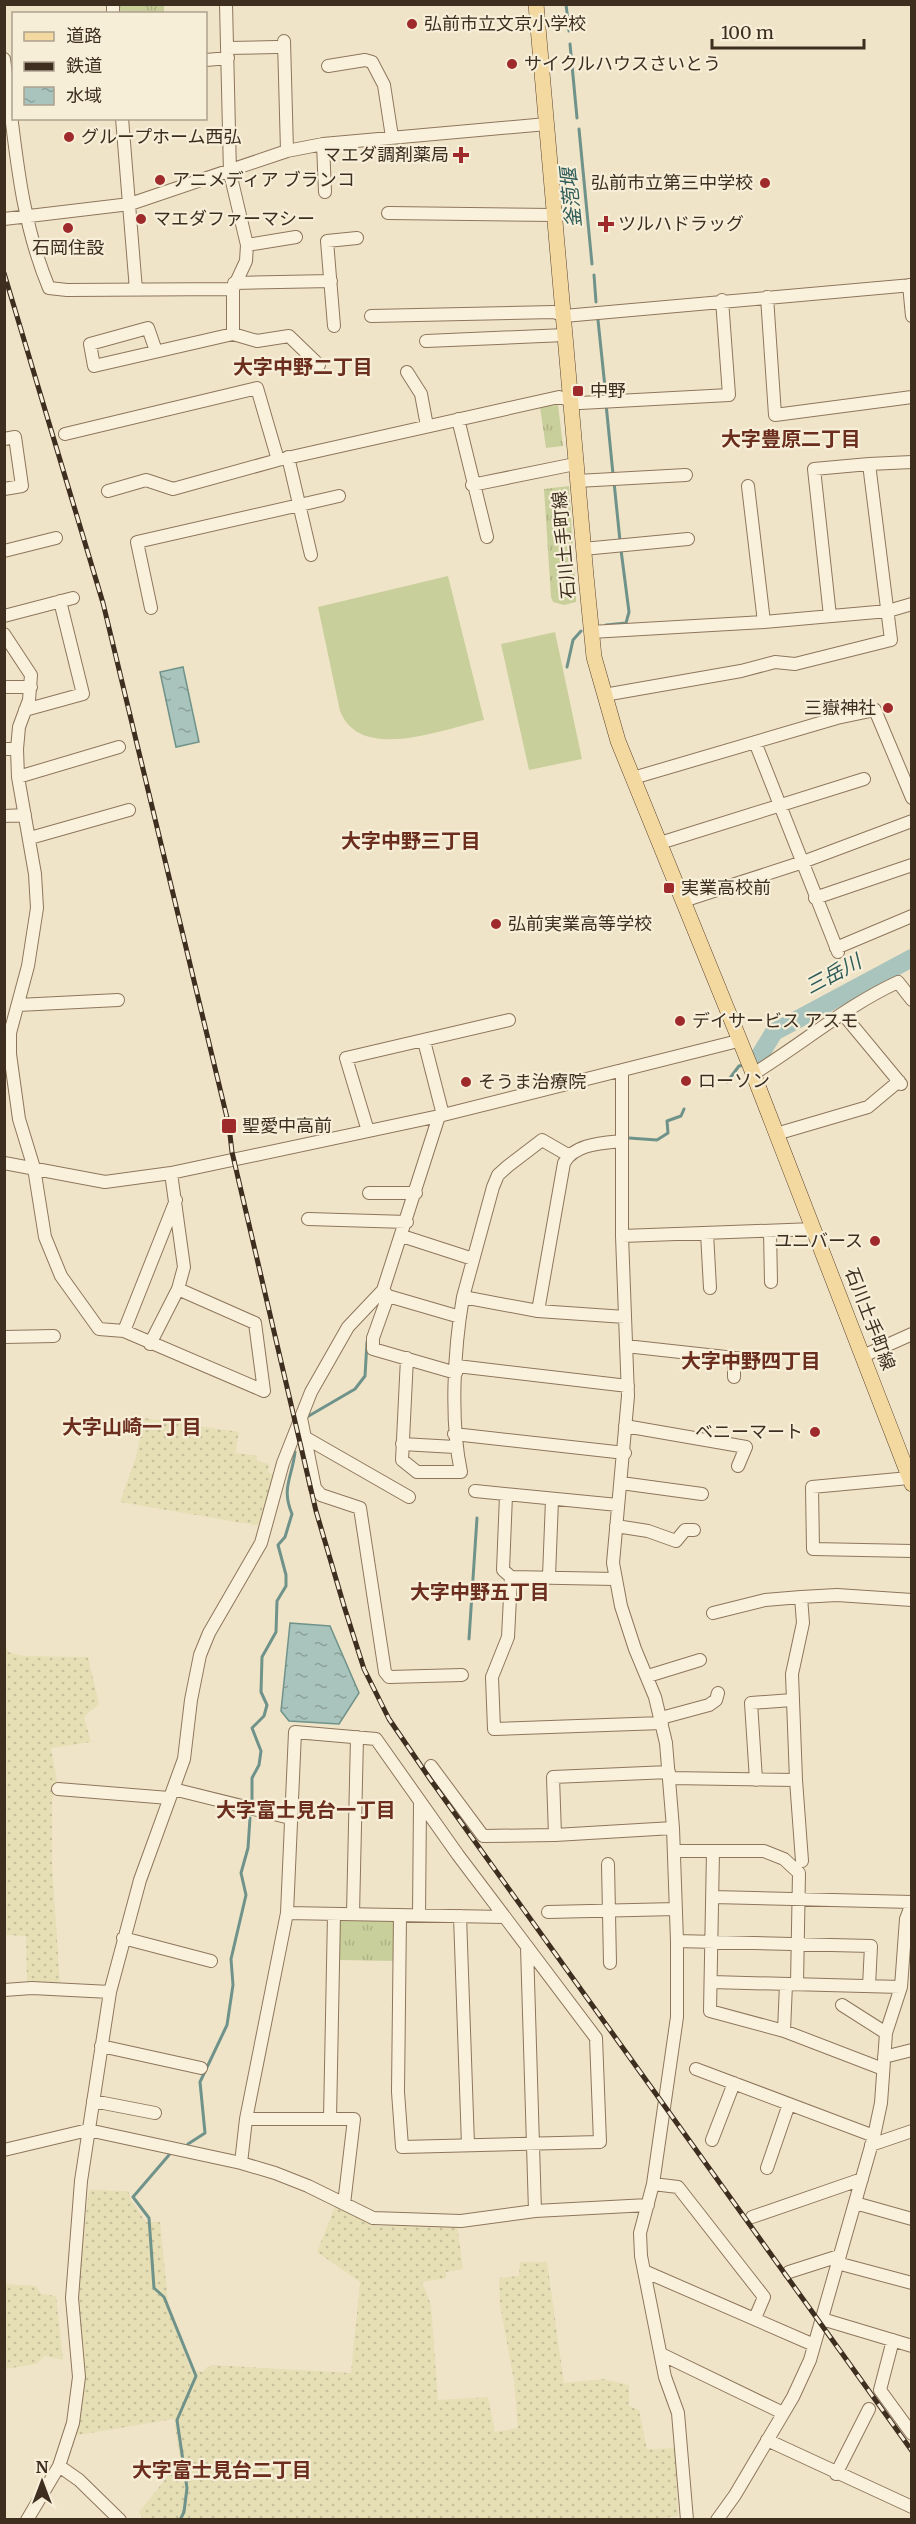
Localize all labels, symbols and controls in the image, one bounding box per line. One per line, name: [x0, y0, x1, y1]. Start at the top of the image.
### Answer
legend: [12, 12, 207, 120]
place label: 弘前市立文京小学校: [424, 12, 586, 35]
scale bar: [712, 12, 864, 50]
marker: 弘前市立文京小学校: [405, 17, 419, 31]
text: 100 m: [721, 21, 774, 44]
text: 道路: [66, 24, 102, 47]
place label: サイクルハウスさいとう: [524, 52, 721, 75]
text: 鉄道: [66, 54, 102, 77]
marker: サイクルハウスさいとう: [505, 57, 519, 71]
text: 水域: [66, 84, 102, 107]
place label: グループホーム西弘: [81, 125, 241, 148]
marker: グループホーム西弘: [62, 130, 76, 144]
place label: マエダ調剤薬局: [323, 143, 449, 166]
marker: マエダ調剤薬局: [454, 148, 468, 162]
water label: 釜萢堰: [555, 163, 586, 229]
place label: アニメディア ブランコ: [172, 168, 355, 191]
place label: 弘前市立第三中学校: [591, 171, 753, 194]
marker: アニメディア ブランコ: [153, 173, 167, 187]
marker: 弘前市立第三中学校: [758, 176, 772, 190]
place label: マエダファーマシー: [153, 207, 315, 230]
marker: マエダファーマシー: [134, 212, 148, 226]
place label: ツルハドラッグ: [618, 212, 744, 235]
marker: ツルハドラッグ: [599, 217, 613, 231]
marker: 石岡住設: [61, 221, 75, 235]
place label: 石岡住設: [32, 236, 104, 259]
district label: 大字中野二丁目: [233, 354, 373, 379]
place label: 中野: [590, 379, 626, 402]
marker: 中野: [571, 384, 585, 398]
district label: 大字豊原二丁目: [721, 426, 861, 451]
street label: 石川土手町線: [547, 490, 580, 600]
place label: 三嶽神社: [804, 696, 876, 719]
marker: 三嶽神社: [881, 701, 895, 715]
district label: 大字中野三丁目: [341, 828, 481, 853]
place label: 実業高校前: [681, 876, 771, 899]
marker: 実業高校前: [662, 881, 676, 895]
place label: 弘前実業高等学校: [508, 912, 652, 935]
marker: 弘前実業高等学校: [489, 917, 503, 931]
water label: 三岳川: [800, 947, 867, 999]
place label: デイサービス アスモ: [692, 1009, 858, 1032]
marker: デイサービス アスモ: [673, 1014, 687, 1028]
place label: ローソン: [698, 1069, 770, 1092]
place label: そうま治療院: [478, 1070, 586, 1093]
marker: ローソン: [679, 1074, 693, 1088]
marker: そうま治療院: [459, 1075, 473, 1089]
place label: 聖愛中高前: [242, 1114, 332, 1137]
marker: 聖愛中高前: [220, 1117, 238, 1135]
place label: ユニバース: [774, 1229, 863, 1252]
marker: ユニバース: [868, 1234, 882, 1248]
street label: 石川土手町線: [840, 1264, 901, 1373]
district label: 大字中野四丁目: [681, 1348, 821, 1373]
district label: 大字山崎一丁目: [62, 1414, 202, 1439]
place label: ベニーマート: [695, 1420, 803, 1443]
marker: ベニーマート: [808, 1425, 822, 1439]
district label: 大字中野五丁目: [410, 1579, 550, 1604]
district label: 大字富士見台一丁目: [216, 1797, 396, 1822]
north arrow: [12, 2452, 72, 2512]
text: N: [36, 2457, 49, 2477]
district label: 大字富士見台二丁目: [132, 2457, 312, 2482]

